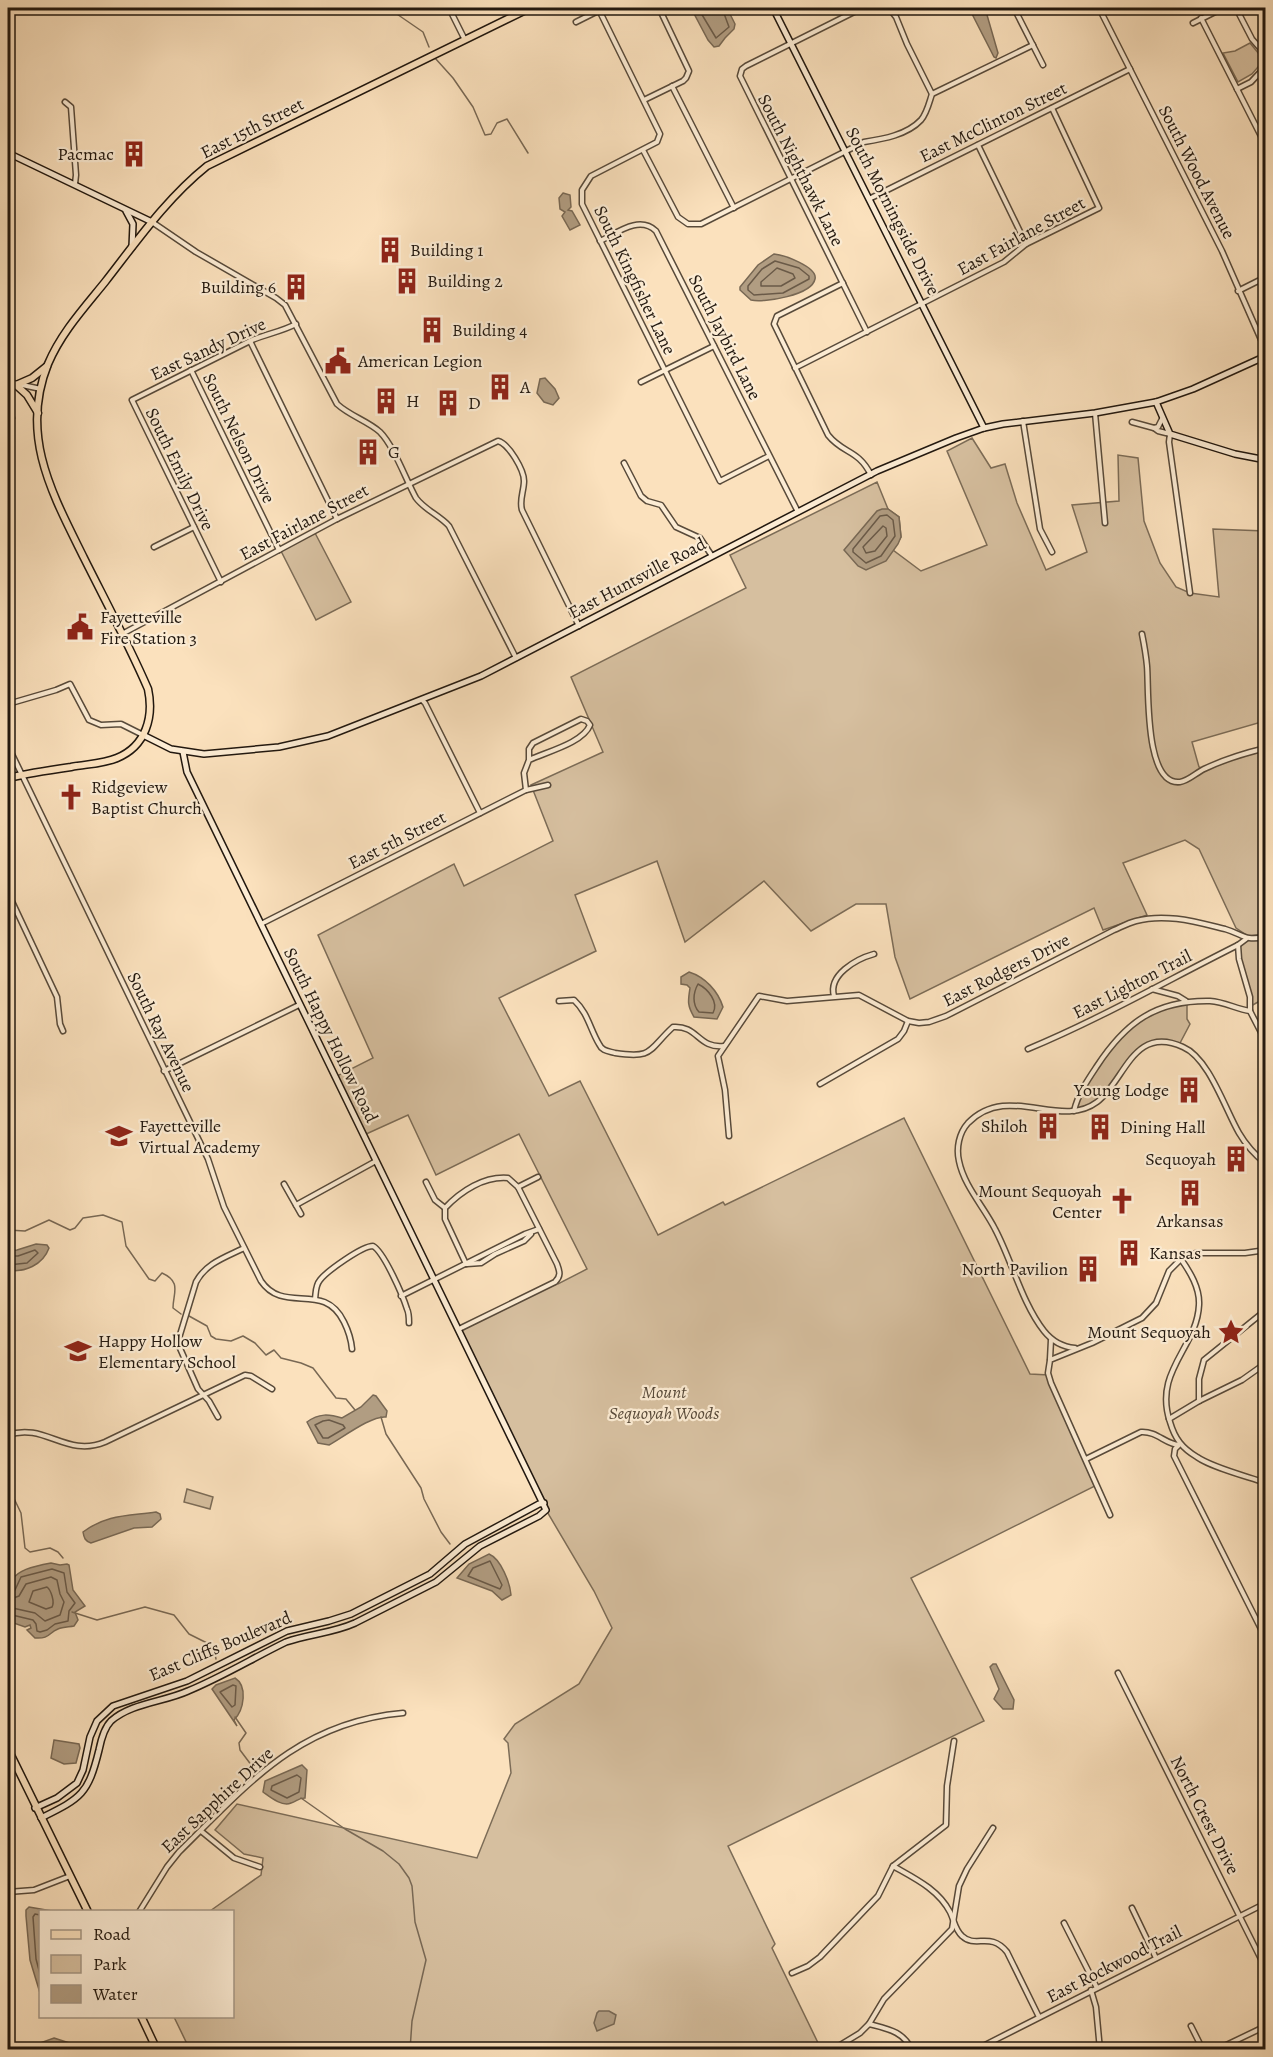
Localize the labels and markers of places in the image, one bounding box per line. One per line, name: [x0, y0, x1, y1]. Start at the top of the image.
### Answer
building icon: Pacmac: [119, 139, 149, 169]
place label: Pacmac: [57, 142, 114, 166]
building icon: Building 1: [375, 235, 405, 265]
place label: Building 1: [410, 238, 483, 262]
building icon: Building 2: [392, 266, 422, 296]
place label: Building 2: [427, 269, 503, 293]
building icon: Building 6: [281, 272, 311, 302]
place label: Building 6: [201, 275, 276, 299]
building icon: Building 4: [417, 315, 447, 345]
place label: Building 4: [452, 318, 527, 342]
public building icon: American Legion: [323, 346, 353, 376]
place label: American Legion: [357, 349, 482, 373]
building icon: A: [485, 372, 515, 402]
place label: A: [519, 375, 531, 399]
building icon: H: [371, 386, 401, 416]
building icon: D: [433, 388, 463, 418]
place label: H: [406, 389, 420, 413]
place label: D: [468, 391, 481, 415]
building icon: G: [353, 437, 383, 467]
place label: G: [388, 440, 400, 464]
place label: Fayetteville Fire Station 3: [100, 605, 197, 650]
public building icon: Fayetteville Fire Station 3: [65, 612, 95, 642]
place label: Ridgeview Baptist Church: [91, 775, 202, 820]
church icon: Ridgeview Baptist Church: [56, 782, 86, 812]
building icon: Young Lodge: [1174, 1075, 1204, 1105]
place label: Young Lodge: [1073, 1078, 1169, 1102]
building icon: Shiloh: [1033, 1111, 1063, 1141]
building icon: Dining Hall: [1085, 1112, 1115, 1142]
place label: Fayetteville Virtual Academy: [138, 1114, 261, 1159]
place label: Shiloh: [981, 1114, 1028, 1138]
place label: Dining Hall: [1120, 1115, 1206, 1139]
school or university icon: Fayetteville Virtual Academy: [104, 1121, 134, 1151]
building icon: Sequoyah: [1221, 1144, 1251, 1174]
place label: Sequoyah: [1145, 1147, 1216, 1171]
building icon: Arkansas: [1175, 1178, 1205, 1208]
place label: Mount Sequoyah Center: [978, 1179, 1102, 1224]
church icon: Mount Sequoyah Center: [1107, 1186, 1137, 1216]
place label: Arkansas: [1156, 1209, 1223, 1233]
building icon: Kansas: [1114, 1238, 1144, 1268]
place label: Kansas: [1149, 1241, 1201, 1265]
building icon: North Pavilion: [1073, 1254, 1103, 1284]
place label: North Pavilion: [961, 1257, 1068, 1281]
place icon: Mount Sequoyah: [1216, 1317, 1246, 1347]
place label: Mount Sequoyah: [1087, 1320, 1211, 1344]
place label: Happy Hollow Elementary School: [98, 1329, 236, 1374]
school or university icon: Happy Hollow Elementary School: [63, 1336, 93, 1366]

